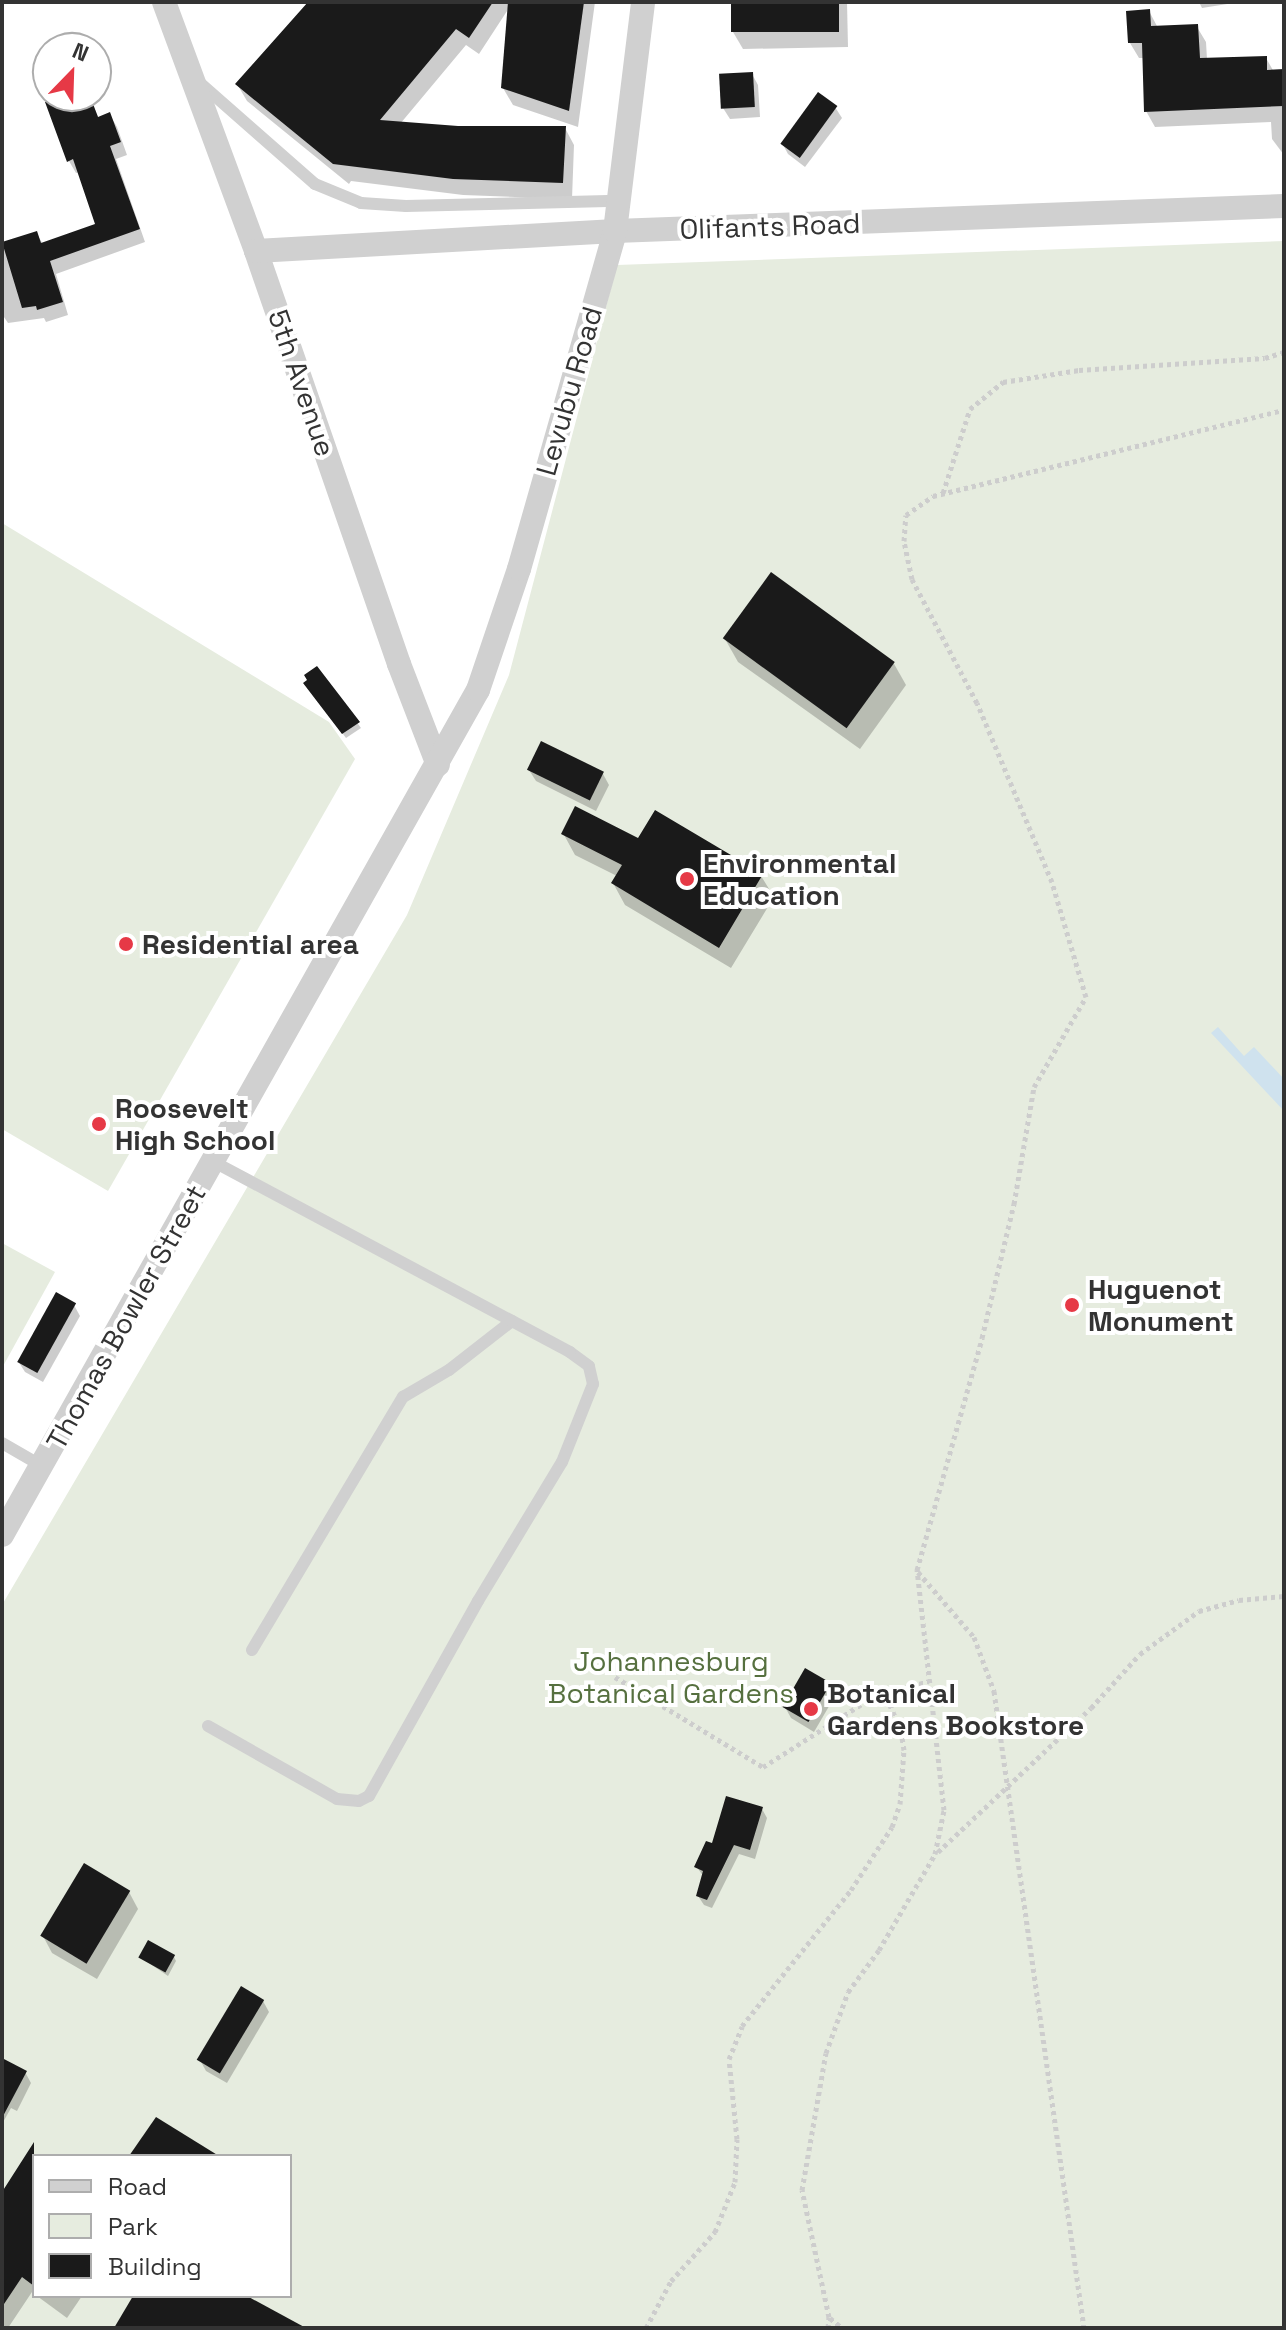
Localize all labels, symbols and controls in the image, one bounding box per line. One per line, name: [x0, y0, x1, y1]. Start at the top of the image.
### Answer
north arrow: [32, 32, 112, 112]
text: N: [68, 36, 93, 68]
street label: Olifants Road: [679, 206, 861, 246]
street label: Levubu Road: [529, 302, 609, 480]
street label: 5th Avenue: [261, 305, 343, 461]
place label: Environmental Education: [703, 846, 896, 912]
marker: Environmental Education: [678, 870, 696, 888]
place label: Residential area: [142, 927, 359, 961]
marker: Residential area: [117, 935, 135, 953]
place label: Roosevelt High School: [115, 1091, 275, 1157]
marker: Roosevelt High School: [90, 1115, 108, 1133]
street label: Thomas Bowler Street: [39, 1179, 213, 1455]
place label: Huguenot Monument: [1088, 1272, 1234, 1338]
marker: Huguenot Monument: [1063, 1296, 1081, 1314]
park label: Johannesburg Botanical Gardens: [548, 1644, 794, 1710]
place label: Botanical Gardens Bookstore: [827, 1676, 1084, 1742]
marker: Botanical Gardens Bookstore: [802, 1700, 820, 1718]
legend: [32, 2154, 292, 2298]
text: Road: [108, 2171, 167, 2202]
text: Park: [108, 2211, 158, 2242]
text: Building: [108, 2251, 202, 2282]

